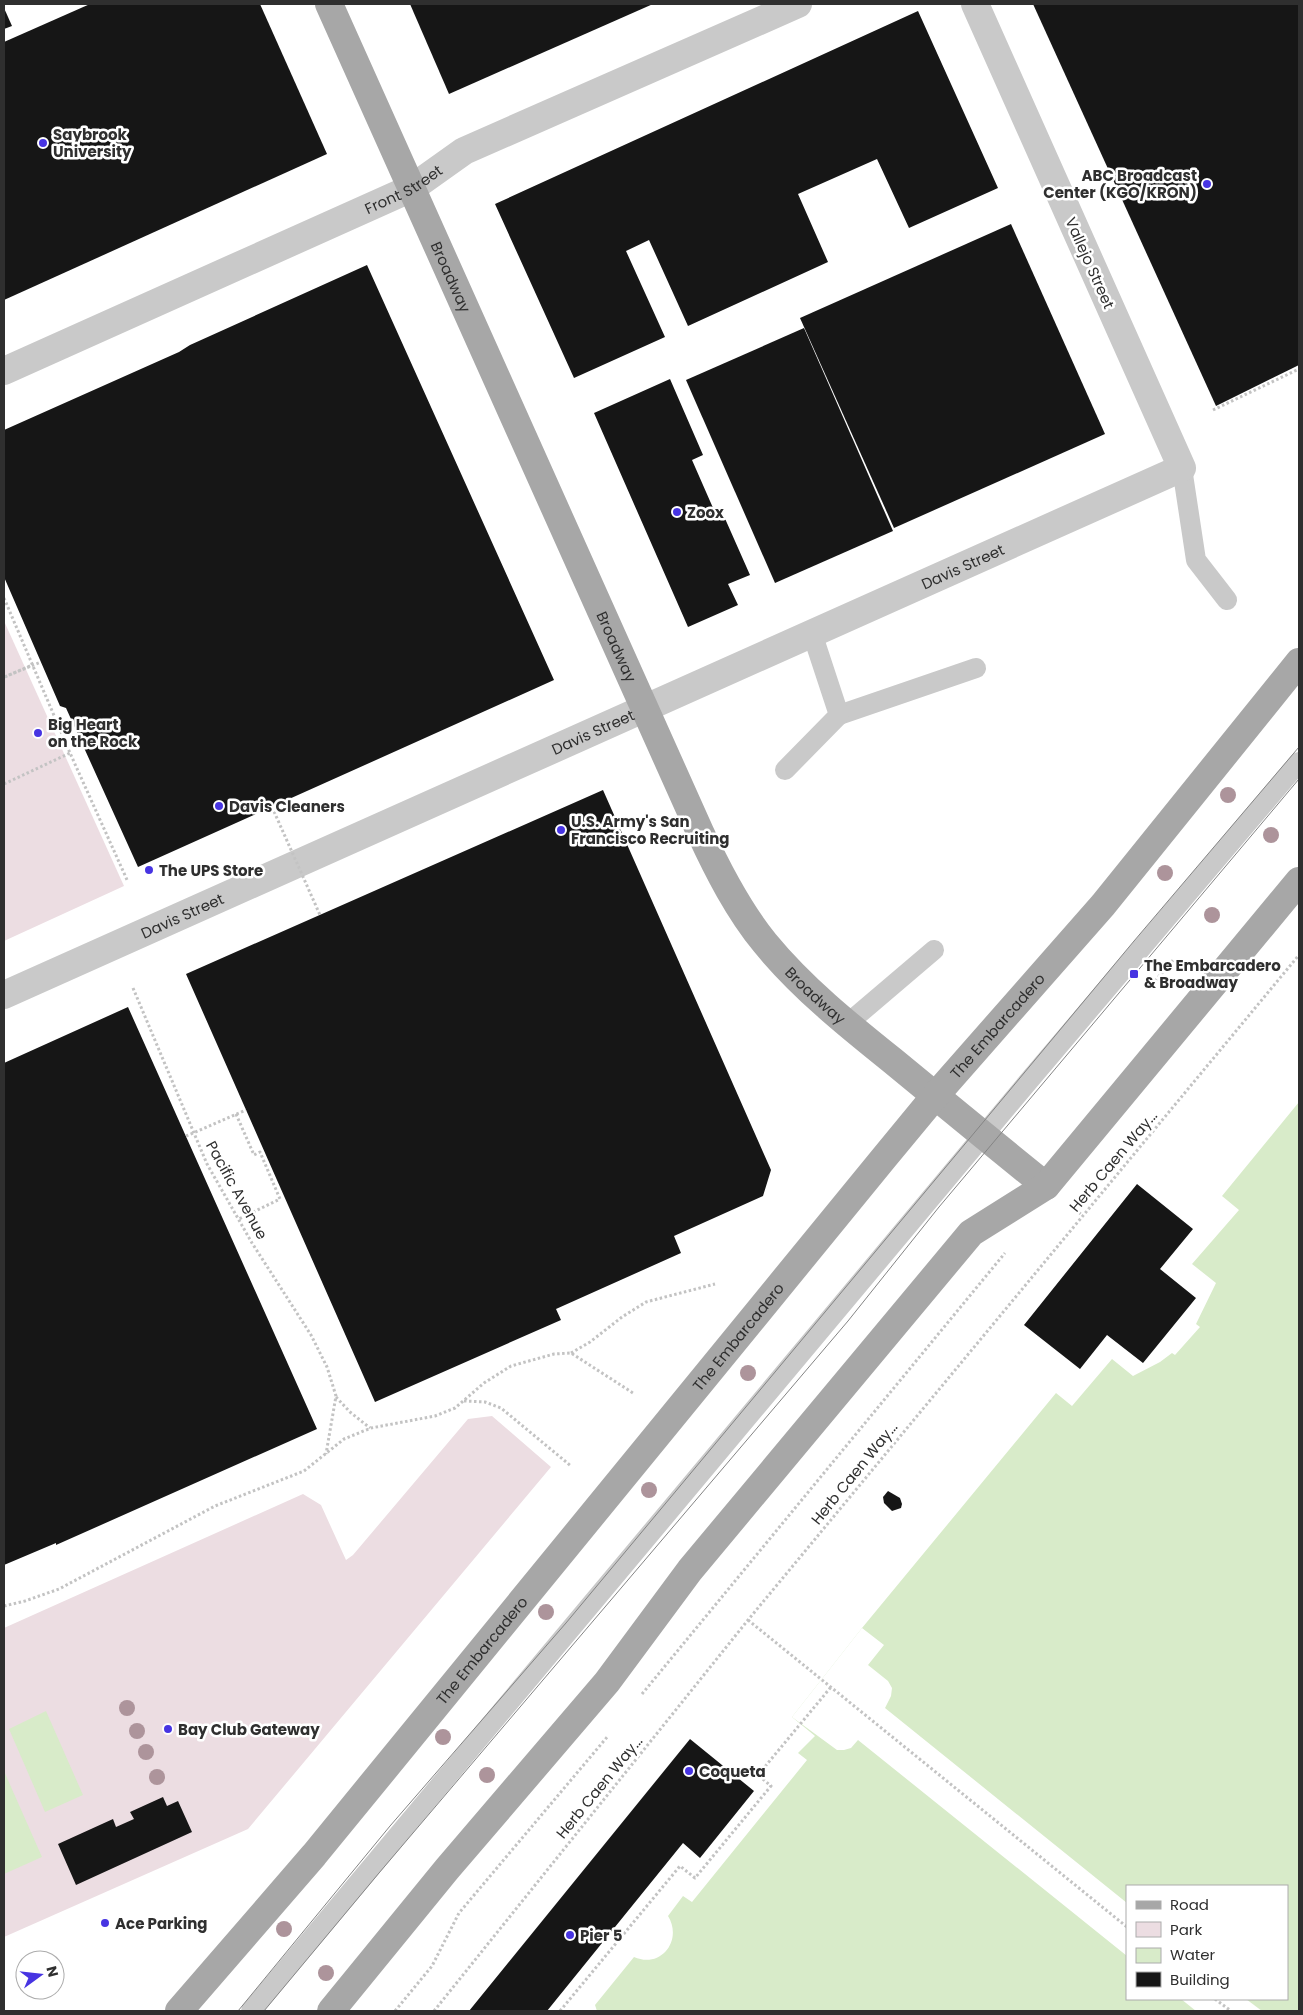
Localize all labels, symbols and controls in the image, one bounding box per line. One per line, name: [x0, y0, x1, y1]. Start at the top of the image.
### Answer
place label: Saybrook University: [53, 124, 132, 162]
marker: Saybrook University: [37, 137, 49, 149]
street label: Front Street: [361, 159, 446, 218]
place label: ABC Broadcast Center (KGO/KRON): [1043, 165, 1197, 203]
marker: ABC Broadcast Center (KGO/KRON): [1201, 178, 1213, 190]
street label: Vallejo Street: [1060, 214, 1120, 312]
street label: Broadway: [426, 238, 477, 316]
place label: Zoox: [687, 502, 724, 523]
marker: Zoox: [671, 506, 683, 518]
street label: Davis Street: [918, 539, 1007, 594]
street label: Broadway: [592, 608, 642, 686]
street label: Davis Street: [548, 704, 638, 759]
place label: Big Heart on the Rock: [48, 714, 138, 752]
marker: Big Heart on the Rock: [32, 727, 44, 739]
place label: Davis Cleaners: [229, 796, 345, 817]
marker: Davis Cleaners: [213, 800, 225, 812]
place label: U.S. Army's San Francisco Recruiting: [571, 811, 729, 849]
marker: U.S. Army's San Francisco Recruiting: [555, 824, 567, 836]
place label: The UPS Store: [159, 860, 263, 881]
marker: The UPS Store: [143, 864, 155, 876]
street label: Davis Street: [137, 888, 227, 943]
place label: The Embarcadero & Broadway: [1144, 955, 1281, 993]
street label: Broadway: [781, 962, 851, 1029]
street label: The Embarcadero: [945, 968, 1049, 1083]
marker: The Embarcadero & Broadway: [1128, 968, 1140, 980]
street label: Herb Caen Way...: [1064, 1106, 1162, 1216]
street label: Pacific Avenue: [201, 1137, 273, 1243]
street label: The Embarcadero: [687, 1278, 788, 1395]
street label: Herb Caen Way...: [806, 1417, 902, 1529]
street label: The Embarcadero: [431, 1592, 532, 1709]
place label: Bay Club Gateway: [178, 1719, 320, 1740]
marker: Bay Club Gateway: [162, 1723, 174, 1735]
street label: Herb Caen Way...: [551, 1731, 647, 1843]
place label: Coqueta: [699, 1761, 766, 1782]
marker: Coqueta: [683, 1765, 695, 1777]
legend: [1126, 1885, 1288, 2000]
text: Road: [1170, 1894, 1209, 1915]
place label: Ace Parking: [115, 1913, 208, 1934]
marker: Ace Parking: [99, 1917, 111, 1929]
text: Park: [1170, 1919, 1202, 1940]
place label: Pier 5: [580, 1925, 623, 1946]
marker: Pier 5: [564, 1929, 576, 1941]
text: Water: [1170, 1944, 1216, 1965]
north arrow: [15, 1950, 65, 2000]
text: N: [42, 1964, 64, 1979]
text: Building: [1170, 1969, 1230, 1990]

